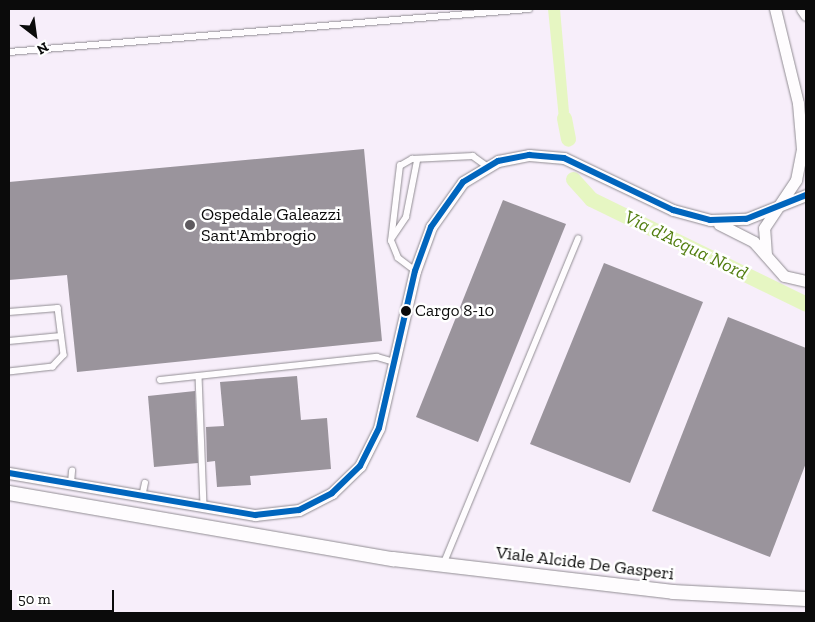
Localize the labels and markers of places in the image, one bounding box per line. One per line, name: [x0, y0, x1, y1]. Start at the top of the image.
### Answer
place label: Ospedale Galeazzi Sant'Ambrogio: [201, 204, 341, 246]
marker: Ospedale Galeazzi Sant'Ambrogio: [183, 218, 197, 232]
place label: Cargo 8-10: [415, 301, 494, 321]
marker: Cargo 8-10: [401, 306, 411, 316]

